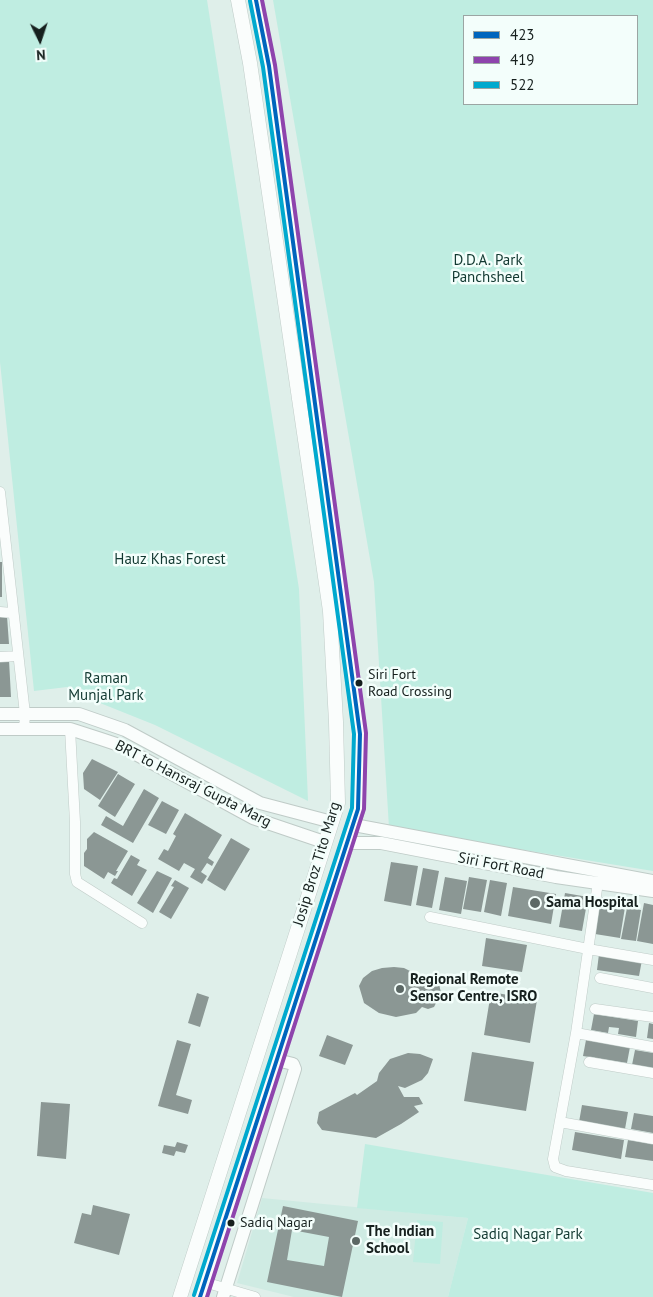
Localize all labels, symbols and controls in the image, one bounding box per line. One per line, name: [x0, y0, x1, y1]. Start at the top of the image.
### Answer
north arrow: [15, 15, 65, 65]
legend: [463, 15, 638, 105]
text: 423: [510, 25, 535, 44]
text: N: [36, 46, 46, 64]
text: 419: [510, 50, 535, 69]
text: 522: [510, 75, 535, 94]
park label: D.D.A. Park Panchsheel: [452, 252, 524, 287]
park label: Hauz Khas Forest: [114, 551, 226, 569]
place label: Siri Fort Road Crossing: [368, 667, 452, 700]
park label: Raman Munjal Park: [68, 670, 144, 705]
marker: Siri Fort Road Crossing: [354, 678, 364, 688]
street label: BRT to Hansraj Gupta Marg: [112, 737, 274, 831]
street label: Josip Broz Tito Marg: [290, 800, 344, 928]
street label: Siri Fort Road: [456, 849, 546, 883]
place label: Sama Hospital: [546, 894, 638, 912]
marker: Sama Hospital: [528, 896, 542, 910]
place label: Regional Remote Sensor Centre, ISRO: [410, 971, 537, 1006]
marker: Regional Remote Sensor Centre, ISRO: [394, 983, 406, 995]
place label: Sadiq Nagar: [240, 1215, 313, 1231]
marker: Sadiq Nagar: [226, 1218, 236, 1228]
place label: The Indian School: [366, 1223, 434, 1258]
park label: Sadiq Nagar Park: [473, 1226, 583, 1244]
marker: The Indian School: [350, 1235, 362, 1247]

